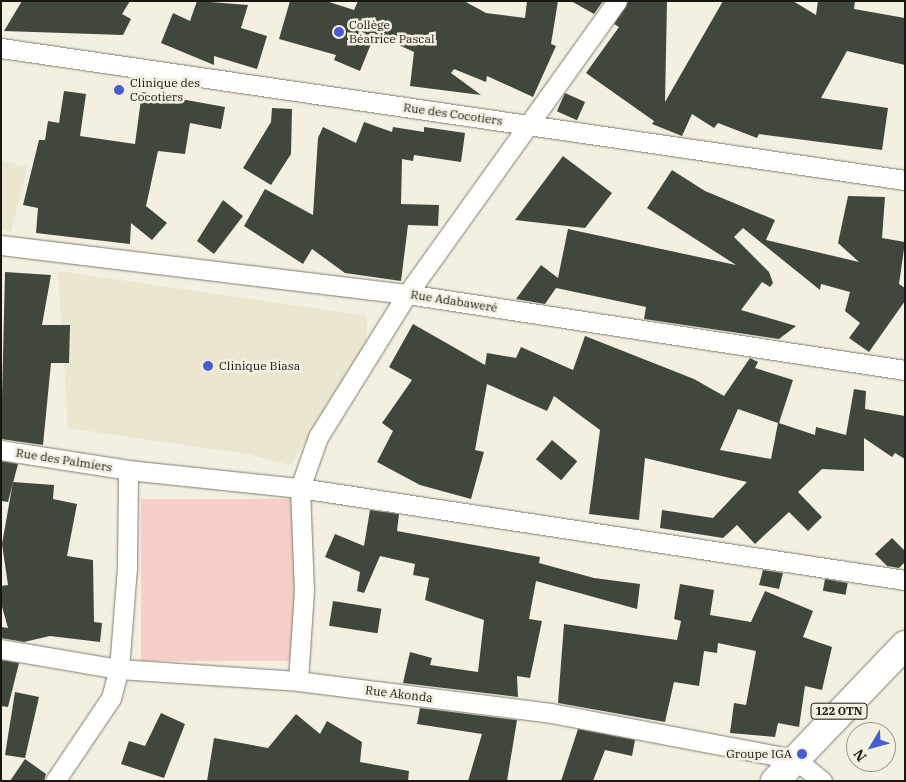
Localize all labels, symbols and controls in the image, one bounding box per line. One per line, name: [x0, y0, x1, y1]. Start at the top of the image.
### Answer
place label: Collège Béatrice Pascal: [349, 18, 435, 46]
marker: Collège Béatrice Pascal: [333, 26, 345, 38]
place label: Clinique des Cocotiers: [130, 76, 200, 104]
marker: Clinique des Cocotiers: [112, 83, 126, 97]
street label: Rue des Cocotiers: [402, 100, 504, 128]
street label: Rue Adabaweré: [410, 287, 498, 315]
marker: Clinique Biasa: [201, 359, 215, 373]
place label: Clinique Biasa: [219, 359, 300, 373]
street label: Rue des Palmiers: [15, 445, 113, 475]
street label: Rue Akonda: [364, 683, 434, 705]
road number: 122 OTN: [810, 702, 868, 719]
north arrow: [846, 722, 896, 772]
text: N: [849, 746, 870, 765]
place label: Groupe IGA: [726, 747, 792, 761]
marker: Groupe IGA: [796, 748, 808, 760]

